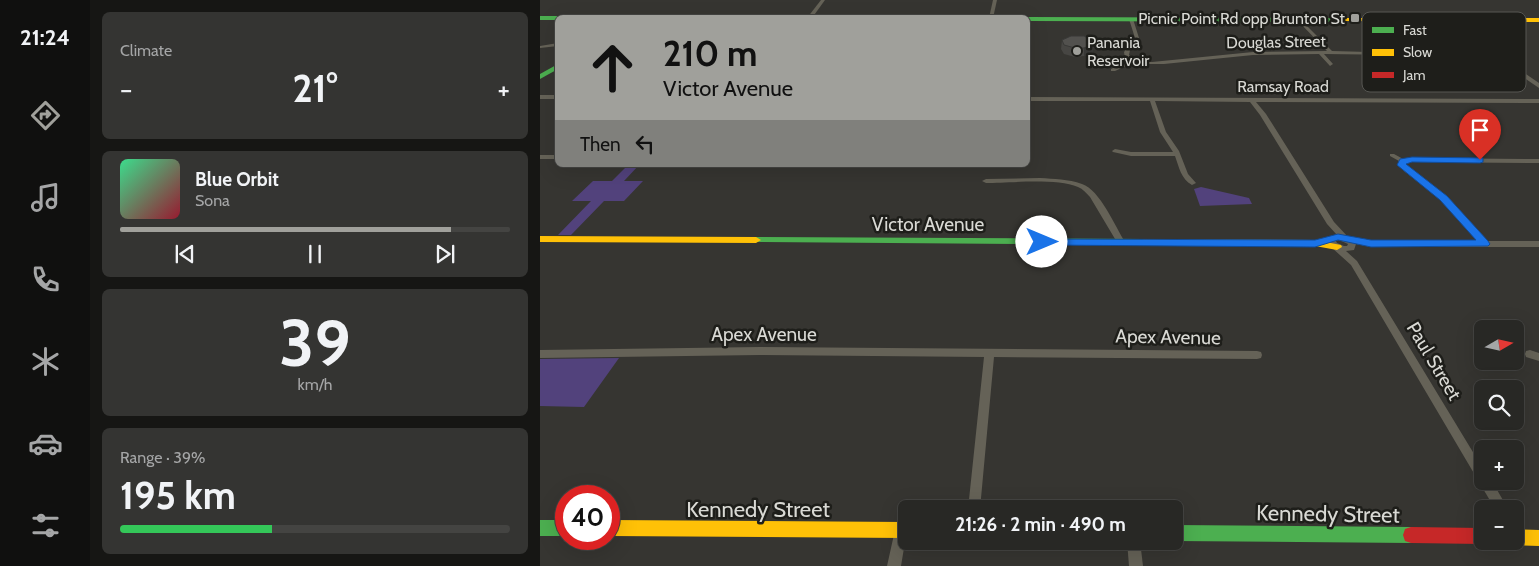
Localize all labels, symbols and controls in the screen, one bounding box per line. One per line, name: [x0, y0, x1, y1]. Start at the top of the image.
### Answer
place label: Picnic Point Rd opp Brunton St: [1138, 9, 1346, 28]
marker: Picnic Point Rd opp Brunton St: [1349, 12, 1361, 24]
legend: [1362, 12, 1526, 92]
text: Fast: [1403, 21, 1427, 39]
text: 21:24: [20, 24, 70, 51]
text: 210 m: [663, 32, 757, 75]
street label: Douglas Street: [1226, 32, 1327, 52]
place label: Panania Reservoir: [1087, 33, 1150, 70]
icon: ahead: [580, 35, 645, 100]
text: Climate: [120, 41, 172, 60]
text: Slow: [1403, 43, 1432, 61]
marker: Panania Reservoir: [1071, 45, 1083, 57]
text: 21°: [292, 65, 338, 112]
text: Jam: [1402, 66, 1425, 84]
text: −: [120, 72, 132, 106]
text: +: [498, 72, 510, 106]
text: Victor Avenue: [663, 75, 793, 102]
street label: Ramsay Road: [1237, 77, 1329, 96]
icon: directions: [28, 98, 63, 133]
pin: [1459, 109, 1501, 160]
icon: arrive: [1466, 116, 1494, 144]
icon: left: [631, 130, 659, 158]
text: Then: [580, 133, 621, 156]
text: Blue Orbit: [195, 168, 279, 191]
icon: music: [28, 180, 63, 215]
text: Sona: [195, 191, 230, 210]
street label: Victor Avenue: [872, 213, 984, 236]
position arrow: [1015, 215, 1067, 267]
icon: previous: [171, 240, 199, 268]
icon: pause: [301, 240, 329, 268]
icon: next: [431, 240, 459, 268]
icon: phone: [28, 262, 63, 297]
text: 39: [279, 303, 351, 382]
street label: Paul Street: [1402, 318, 1467, 405]
north arrow: [1474, 320, 1524, 370]
map controls: [1474, 320, 1524, 550]
street label: Apex Avenue: [711, 323, 817, 346]
street label: Apex Avenue: [1115, 325, 1221, 349]
icon: climate: [28, 344, 63, 379]
text: km/h: [297, 375, 333, 394]
button: search: [1474, 380, 1524, 430]
icon: car: [28, 426, 63, 461]
button: +: [1474, 440, 1524, 490]
text: Range · 39%: [120, 448, 206, 467]
text: 195 km: [120, 472, 236, 519]
speed limit sign: 40: [555, 485, 620, 550]
street label: Kennedy Street: [686, 496, 830, 523]
street label: Kennedy Street: [1256, 499, 1401, 529]
button: −: [1474, 500, 1524, 550]
icon: filters: [28, 508, 63, 543]
text: 21:26 · 2 min · 490 m: [955, 513, 1126, 536]

